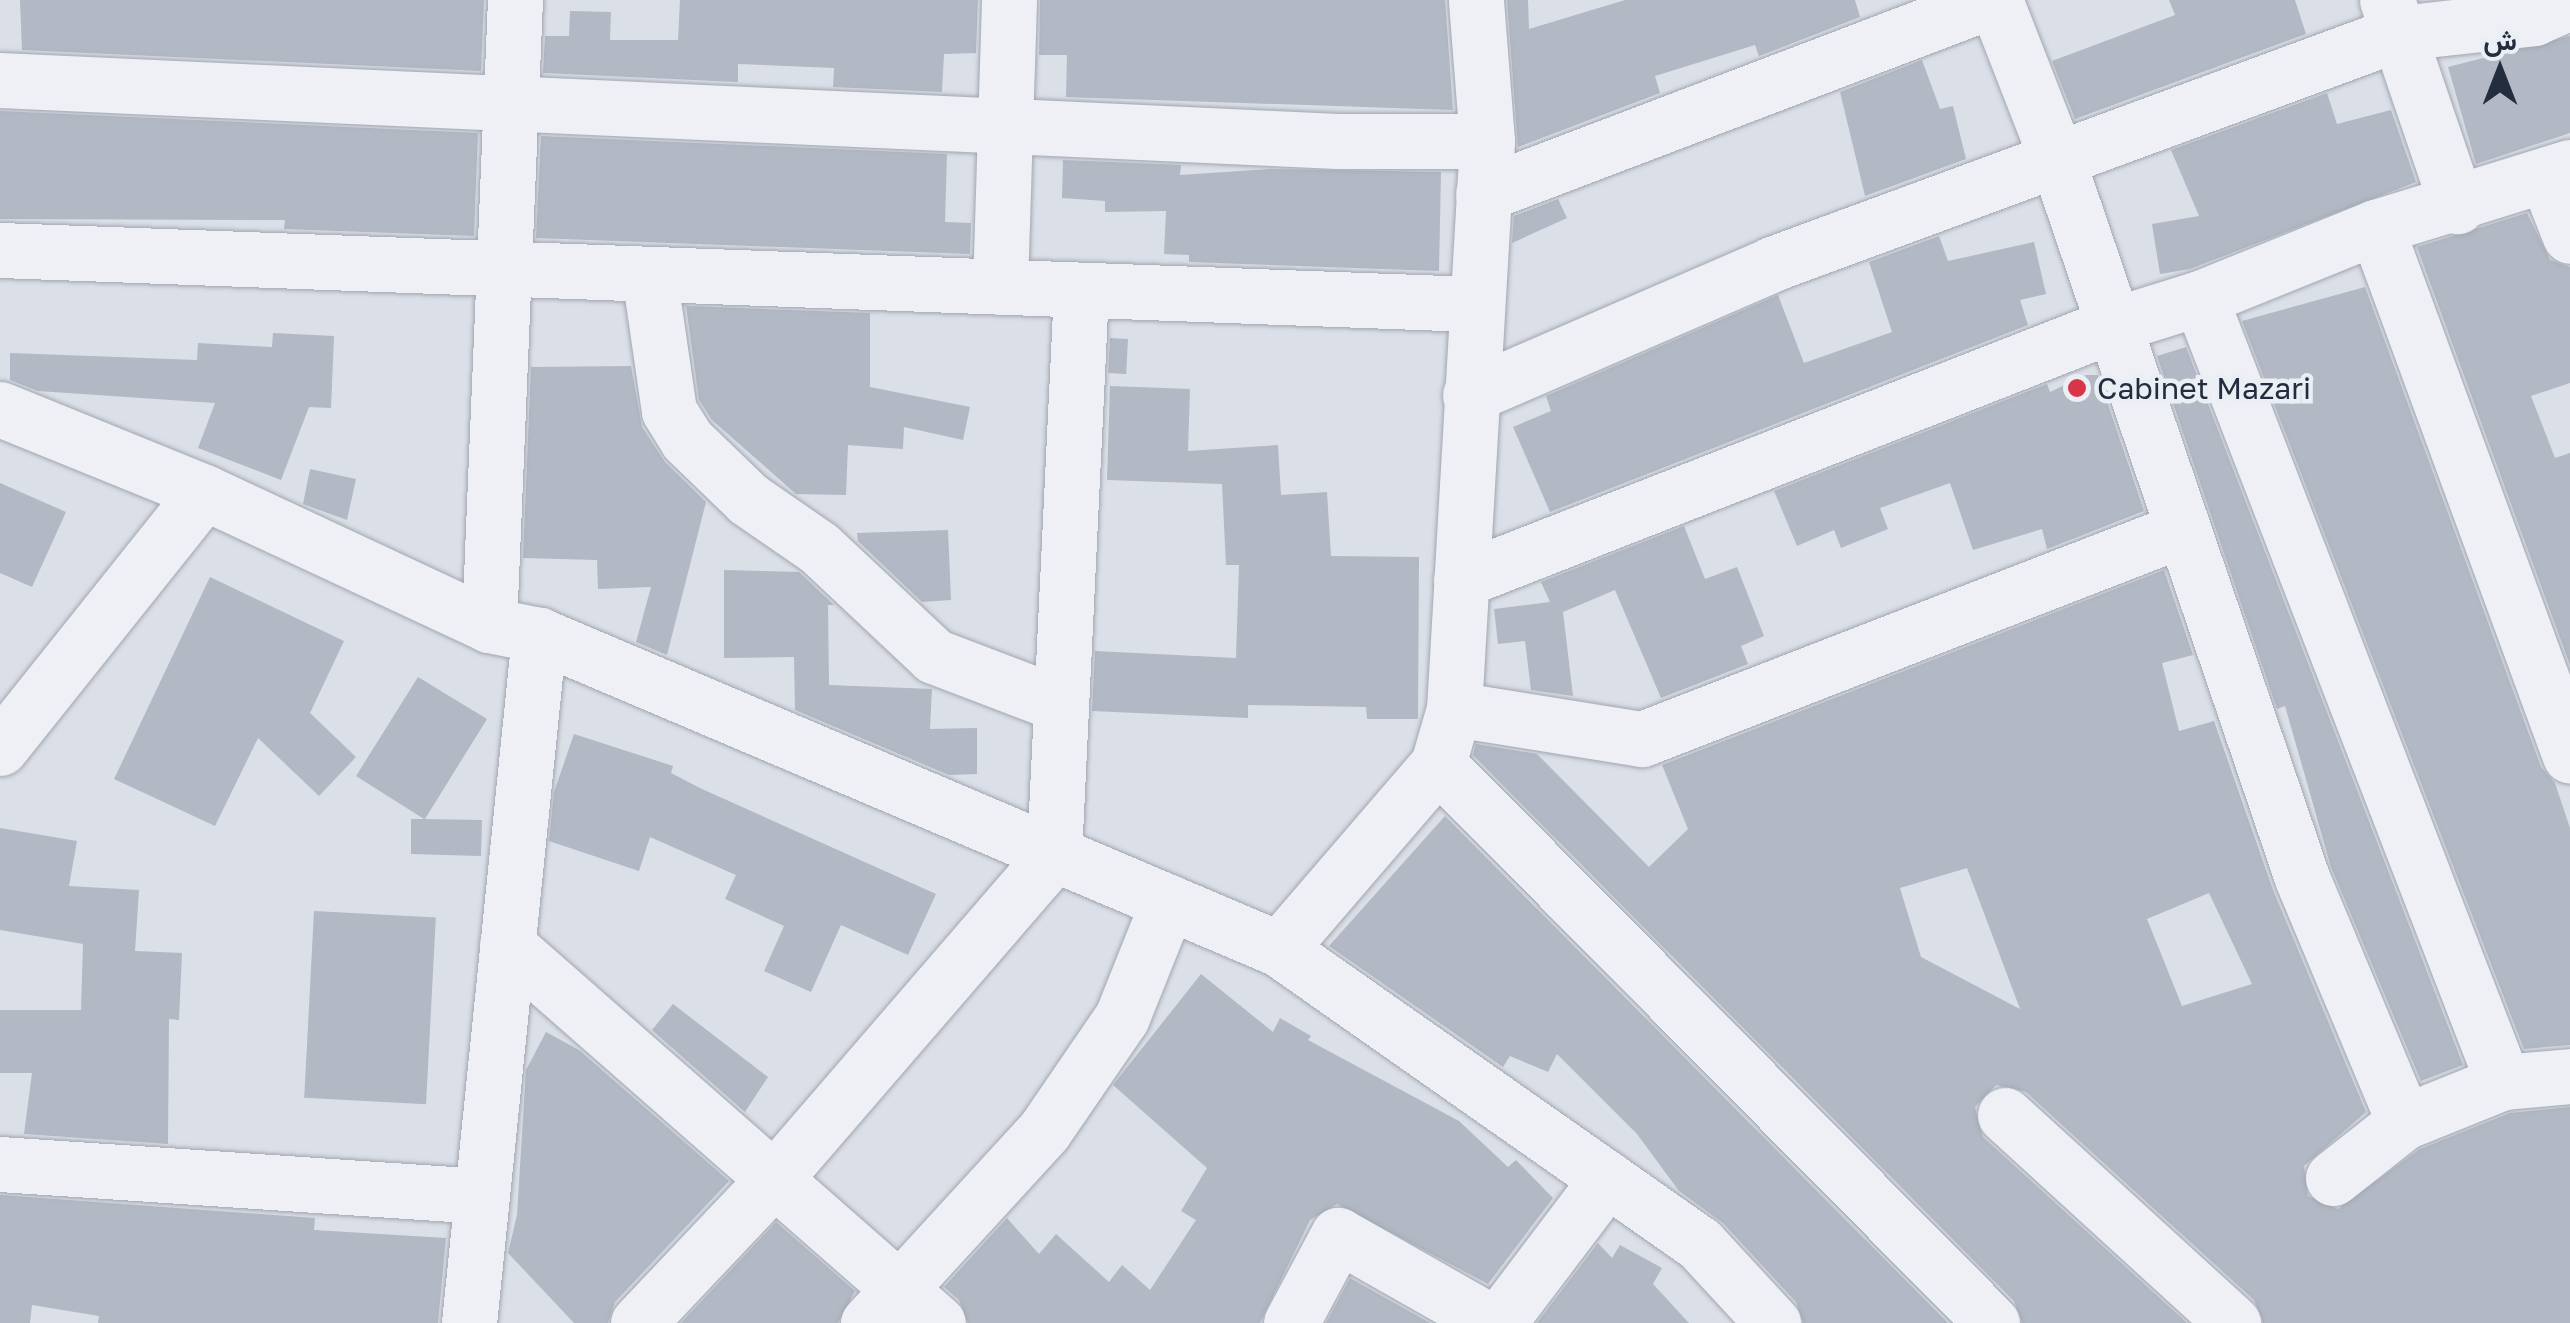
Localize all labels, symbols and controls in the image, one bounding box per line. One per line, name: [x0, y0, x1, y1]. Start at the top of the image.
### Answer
north arrow: [2450, 20, 2550, 120]
text: ش: [2483, 23, 2517, 56]
place label: Cabinet Mazari: [2097, 370, 2311, 406]
marker: Cabinet Mazari: [2066, 377, 2088, 399]

